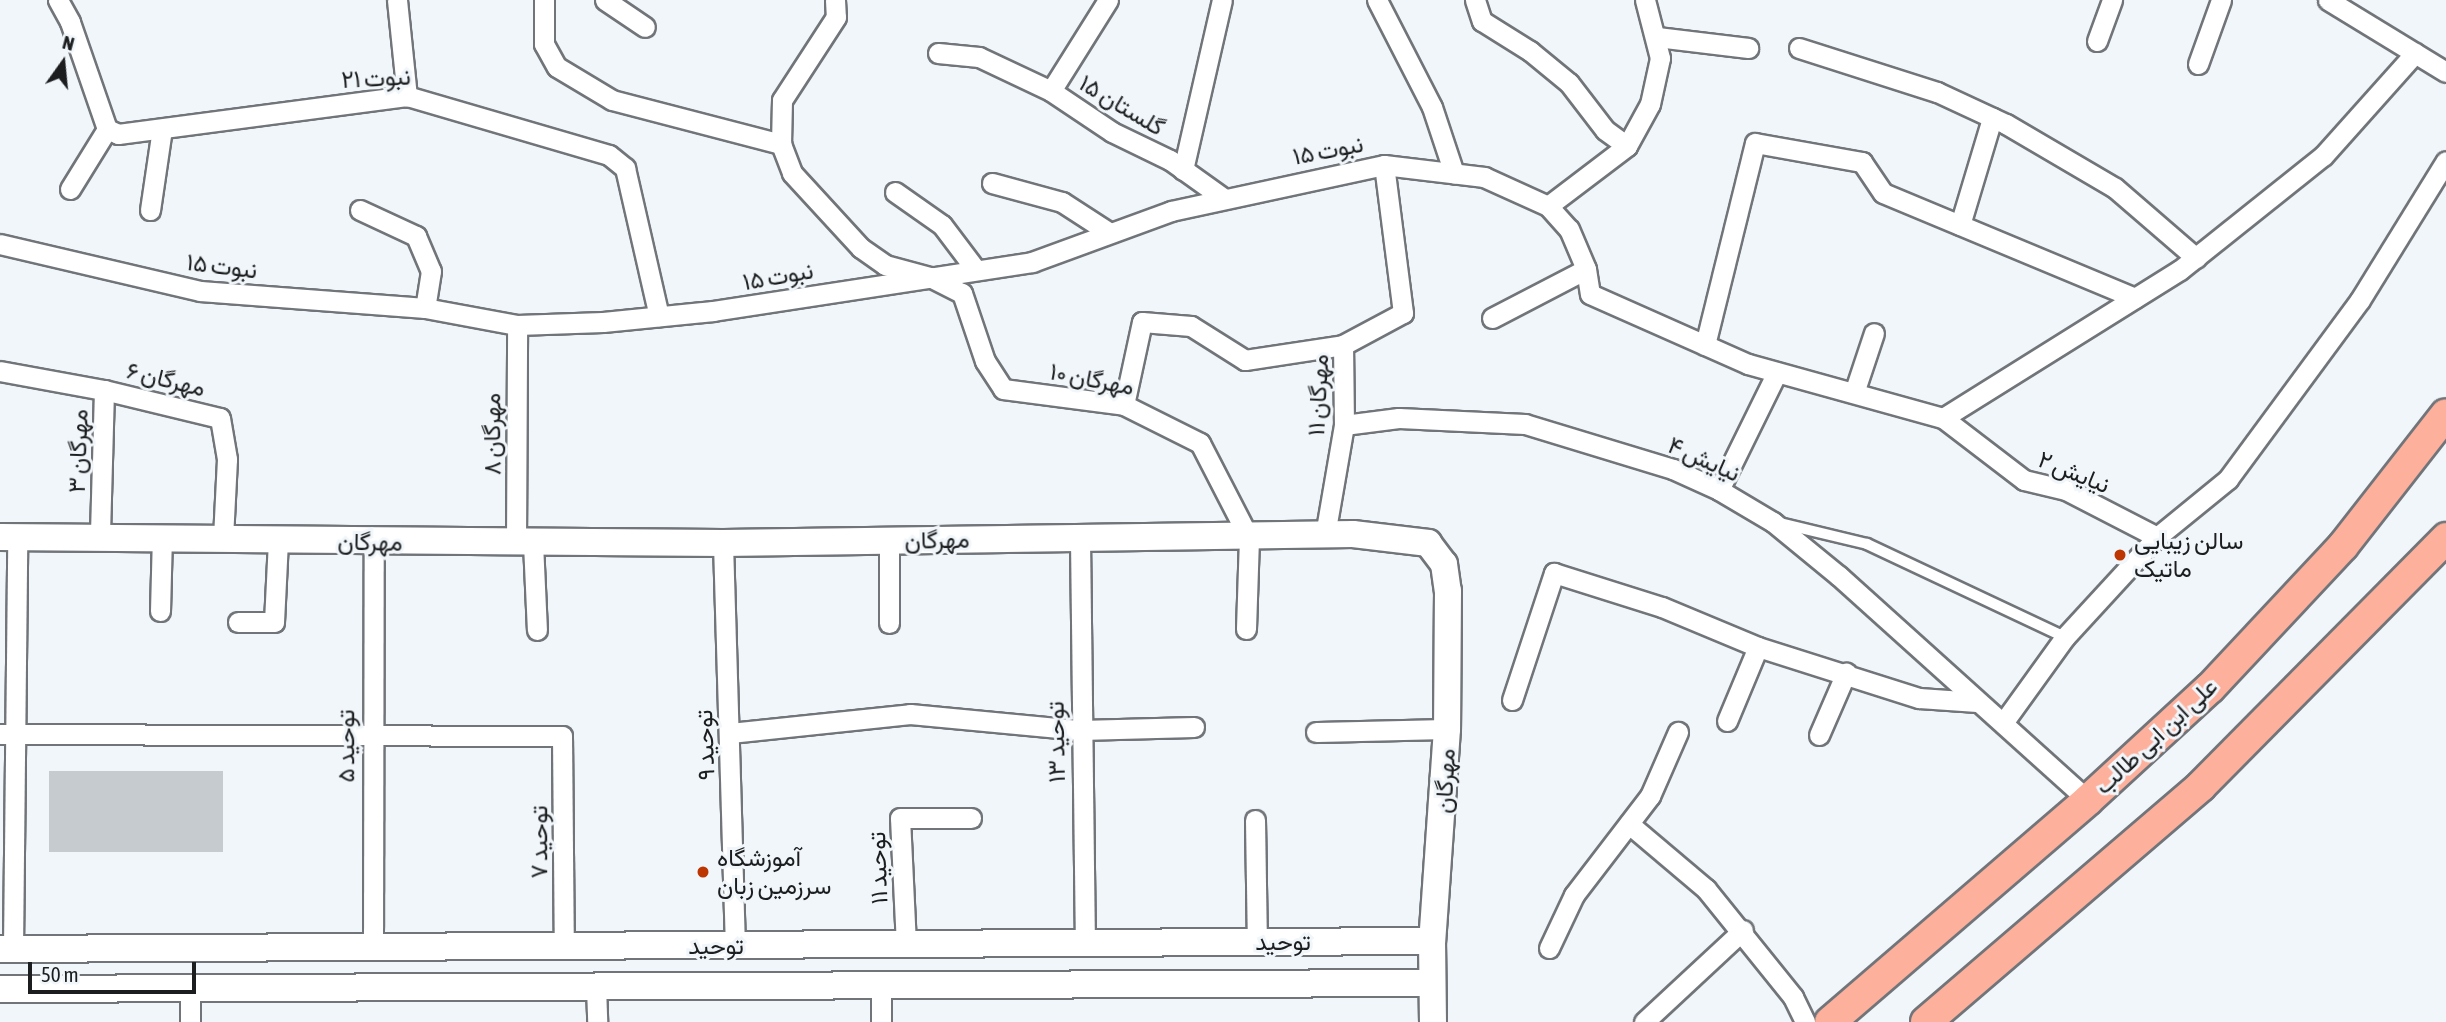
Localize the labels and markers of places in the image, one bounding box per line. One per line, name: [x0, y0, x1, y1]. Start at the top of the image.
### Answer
place label: سالن زیبایی ماتیک: [2134, 527, 2243, 583]
marker: سالن زیبایی ماتیک: [2112, 547, 2128, 563]
place label: آموزشگاه سرزمین زبان: [717, 844, 831, 900]
marker: آموزشگاه سرزمین زبان: [695, 864, 711, 880]

